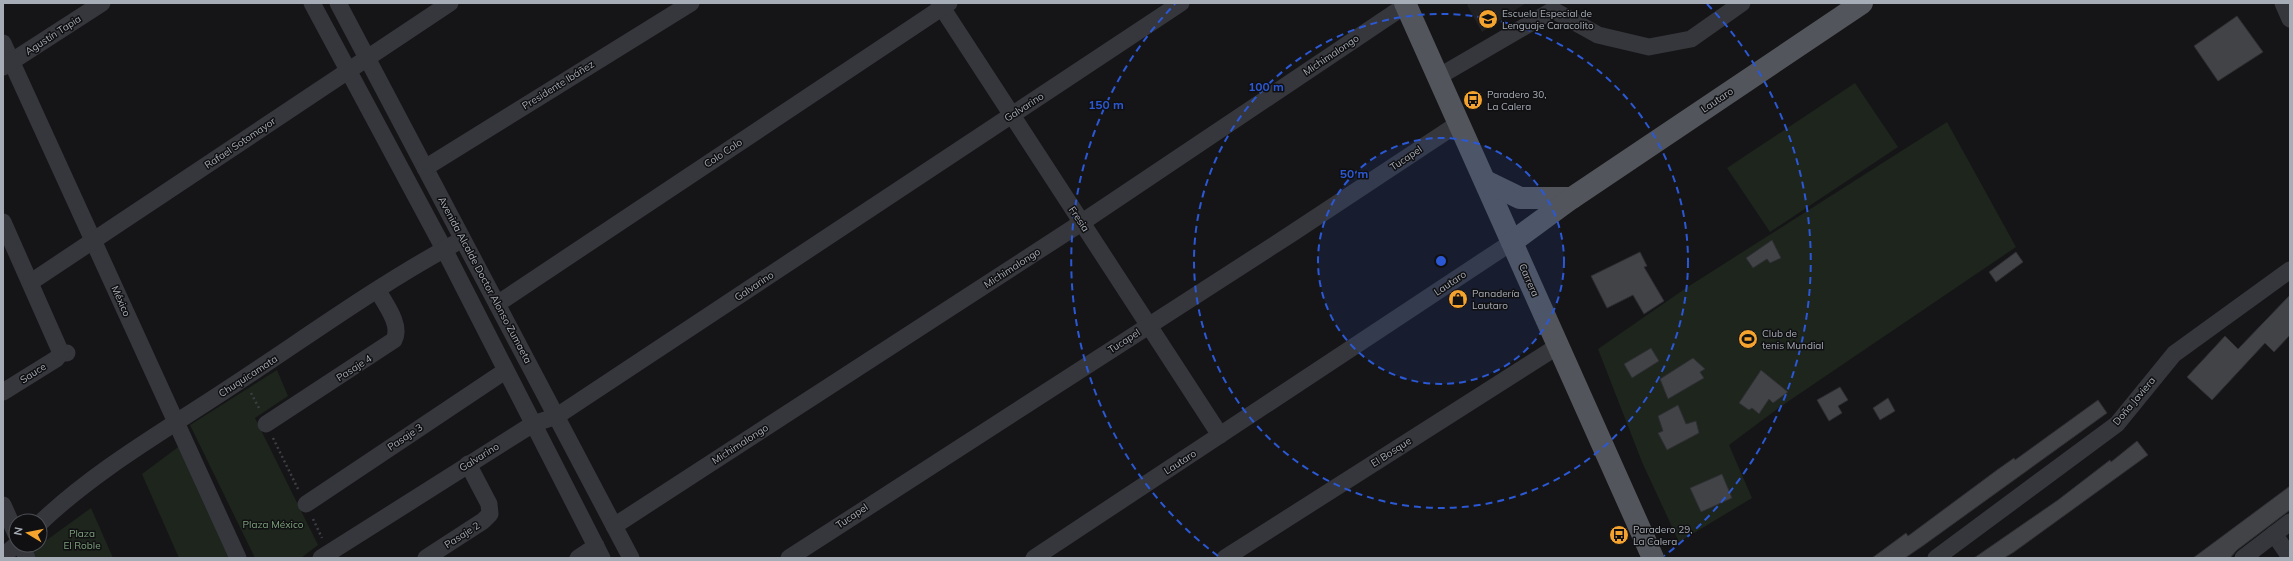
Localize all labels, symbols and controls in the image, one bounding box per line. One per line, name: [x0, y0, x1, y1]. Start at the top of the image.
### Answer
place label: Escuela Especial de Lenguaje Caracolito: [1502, 7, 1594, 32]
school or university icon: Escuela Especial de Lenguaje Caracolito: [1477, 8, 1499, 30]
street label: Agustín Tapia: [23, 12, 83, 58]
street label: Michimalongo: [1301, 31, 1362, 78]
street label: Presidente Ibáñez: [520, 58, 596, 112]
text: 100 m: [1248, 79, 1284, 94]
street label: Lautaro: [1698, 84, 1736, 115]
place label: Paradero 30, La Calera: [1487, 88, 1546, 113]
street label: Galvarino: [1002, 89, 1046, 125]
bus stop icon: Paradero 30, La Calera: [1462, 89, 1484, 111]
text: 150 m: [1088, 97, 1124, 112]
street label: Rafael Sotomayor: [202, 114, 278, 172]
street label: Colo Colo: [701, 135, 745, 170]
street label: Tucapel: [1388, 143, 1424, 173]
text: 50 m: [1340, 166, 1368, 181]
street label: Avenida Alcalde Doctor Alonso Zumaeta: [435, 194, 535, 366]
street label: Fresia: [1066, 204, 1092, 234]
street label: Michimalongo: [981, 245, 1043, 291]
centre of rings: [1434, 254, 1448, 268]
street label: Carrera: [1516, 261, 1542, 299]
street label: Lautaro: [1431, 267, 1469, 298]
street label: Galvarino: [732, 268, 776, 304]
street label: México: [108, 284, 134, 319]
place label: Panadería Lautaro: [1472, 287, 1520, 312]
shop icon: Panadería Lautaro: [1447, 288, 1469, 310]
street label: Tucapel: [1105, 326, 1143, 356]
place label: Club de tenis Mundial: [1762, 327, 1824, 352]
sports icon: Club de tenis Mundial: [1737, 328, 1759, 350]
street label: Chuquicamata: [216, 352, 280, 400]
street label: Pasaje 4: [334, 352, 374, 384]
street label: Sauce: [18, 360, 48, 386]
street label: Doña Javiera: [2110, 374, 2158, 428]
street label: Pasaje 3: [385, 421, 425, 453]
street label: Michimalongo: [709, 421, 771, 467]
street label: El Bosque: [1368, 434, 1414, 470]
street label: Galvarino: [457, 440, 502, 474]
street label: Lautaro: [1161, 447, 1199, 477]
street label: Tucapel: [834, 501, 870, 531]
north arrow: [8, 513, 48, 553]
park label: Plaza México: [243, 518, 304, 531]
street label: Pasaje 2: [442, 519, 482, 551]
place label: Paradero 29, La Calera: [1633, 523, 1692, 548]
bus stop icon: Paradero 29, La Calera: [1608, 524, 1630, 546]
text: N: [11, 526, 26, 537]
park label: Plaza El Roble: [63, 527, 101, 552]

